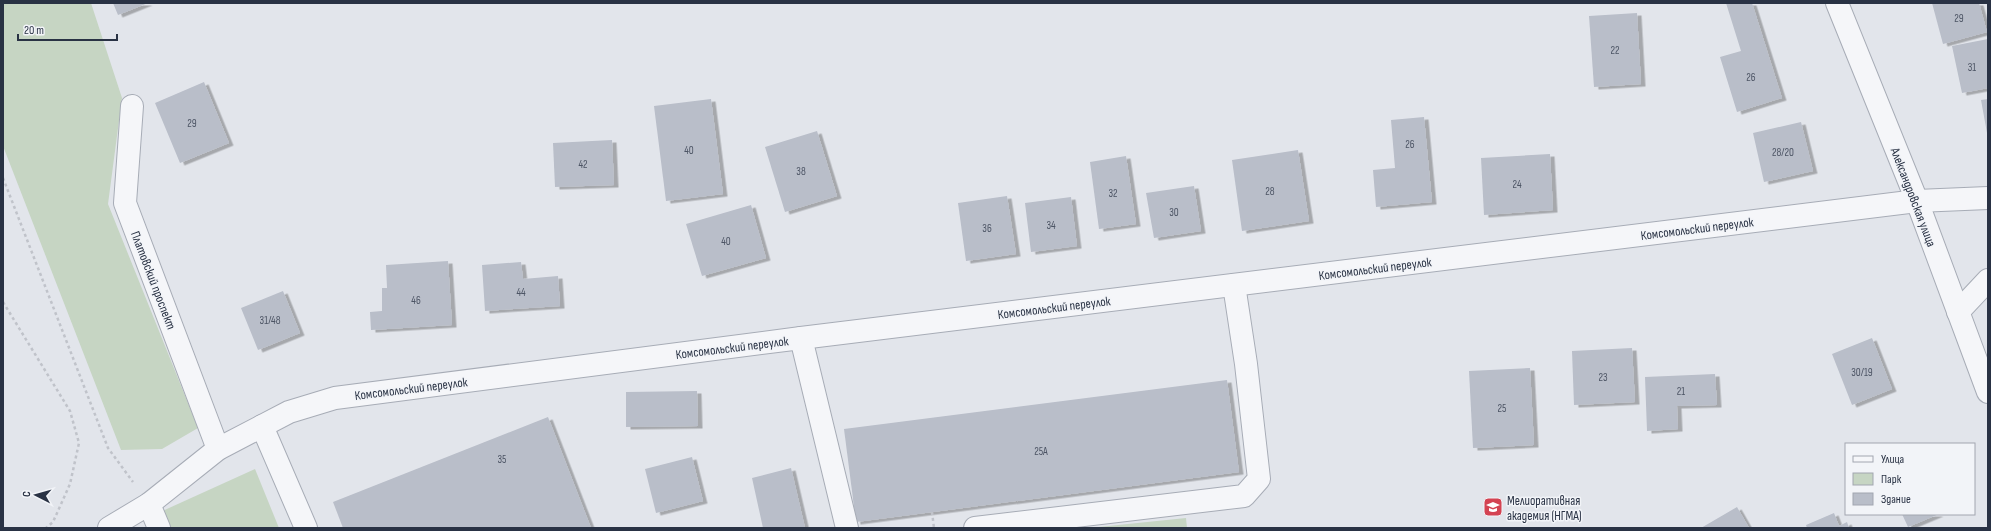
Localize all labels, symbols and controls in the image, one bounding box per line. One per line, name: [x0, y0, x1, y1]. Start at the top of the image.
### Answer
house number: 29: [1954, 12, 1964, 25]
scale bar: [18, 16, 117, 42]
text: 20 m: [24, 23, 44, 38]
house number: 22: [1610, 44, 1620, 57]
house number: 31: [1968, 61, 1976, 74]
house number: 26: [1746, 71, 1756, 84]
house number: 29: [187, 117, 197, 130]
house number: 26: [1405, 138, 1415, 151]
house number: 40: [684, 144, 694, 157]
street label: Александровская улица: [1886, 145, 1939, 249]
house number: 28/20: [1772, 146, 1794, 159]
house number: 42: [578, 158, 588, 171]
house number: 38: [796, 165, 806, 178]
house number: 24: [1512, 178, 1522, 191]
house number: 28: [1265, 185, 1275, 198]
house number: 32: [1108, 187, 1118, 200]
house number: 30: [1169, 206, 1179, 219]
street label: Комсомольский переулок: [1640, 214, 1754, 244]
house number: 34: [1046, 219, 1056, 232]
house number: 36: [982, 222, 992, 235]
street label: Платовский проспект: [127, 229, 179, 332]
house number: 40: [721, 235, 731, 248]
street label: Комсомольский переулок: [1318, 254, 1432, 284]
house number: 44: [516, 286, 526, 299]
street label: Комсомольский переулок: [997, 293, 1111, 323]
house number: 46: [411, 294, 421, 307]
house number: 31/48: [260, 314, 281, 327]
street label: Комсомольский переулок: [675, 333, 789, 363]
house number: 30/19: [1851, 366, 1873, 379]
house number: 23: [1598, 371, 1608, 384]
street label: Комсомольский переулок: [354, 374, 468, 404]
house number: 21: [1677, 385, 1685, 398]
house number: 25: [1498, 402, 1506, 415]
legend: [1845, 443, 1975, 515]
house number: 25А: [1034, 445, 1048, 458]
text: Улица: [1881, 452, 1905, 467]
house number: 35: [497, 453, 507, 466]
text: Парк: [1881, 472, 1902, 487]
north arrow: [16, 475, 56, 515]
text: С: [20, 490, 33, 497]
text: Здание: [1881, 492, 1911, 507]
place label: Мелиоративная академия (НГМА): [1507, 493, 1582, 524]
school or university icon: Мелиоративная академия (НГМА): [1482, 496, 1504, 518]

